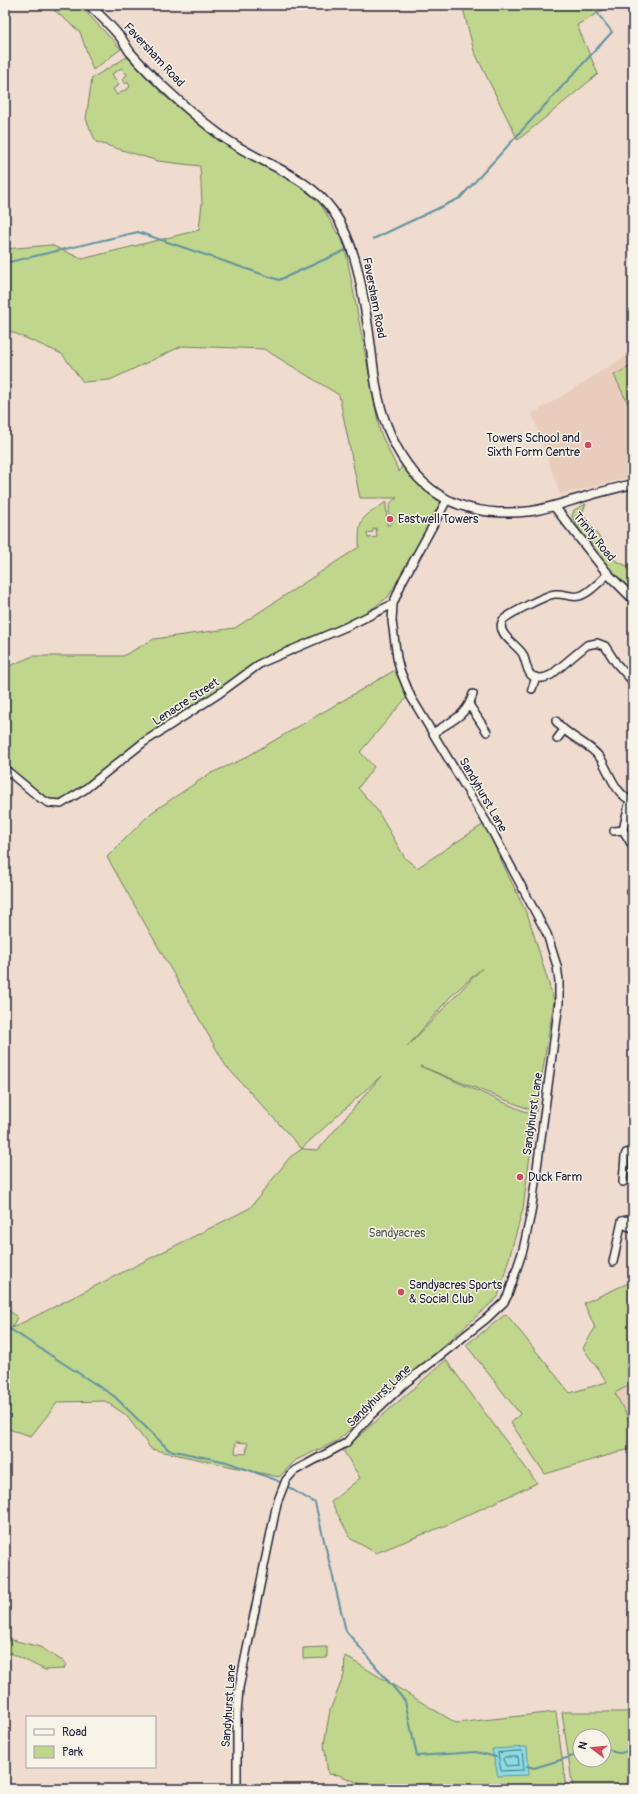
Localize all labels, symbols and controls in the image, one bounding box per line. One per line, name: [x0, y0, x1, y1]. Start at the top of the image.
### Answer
street label: Faversham Road: [120, 20, 188, 90]
street label: Faversham Road: [359, 256, 389, 340]
place label: Towers School and Sixth Form Centre: [486, 431, 580, 460]
marker: Towers School and Sixth Form Centre: [583, 440, 593, 450]
street label: Trinity Road: [570, 509, 618, 565]
place label: Eastwell Towers: [398, 512, 479, 527]
marker: Eastwell Towers: [385, 514, 395, 524]
street label: Lenacre Street: [150, 675, 222, 729]
street label: Sandyhurst Lane: [456, 755, 510, 835]
street label: Sandyhurst Lane: [520, 1072, 546, 1156]
place label: Duck Farm: [528, 1170, 582, 1185]
marker: Duck Farm: [515, 1172, 525, 1182]
park label: Sandyacres: [369, 1226, 426, 1241]
place label: Sandyacres Sports & Social Club: [409, 1278, 503, 1307]
marker: Sandyacres Sports & Social Club: [396, 1287, 406, 1297]
street label: Sandyhurst Lane: [344, 1362, 414, 1430]
street label: Sandyhurst Lane: [219, 1664, 239, 1748]
legend: [26, 1716, 156, 1768]
text: Road: [62, 1725, 87, 1740]
north arrow: [572, 1728, 612, 1768]
text: N: [576, 1739, 590, 1751]
text: Park: [62, 1745, 83, 1760]

